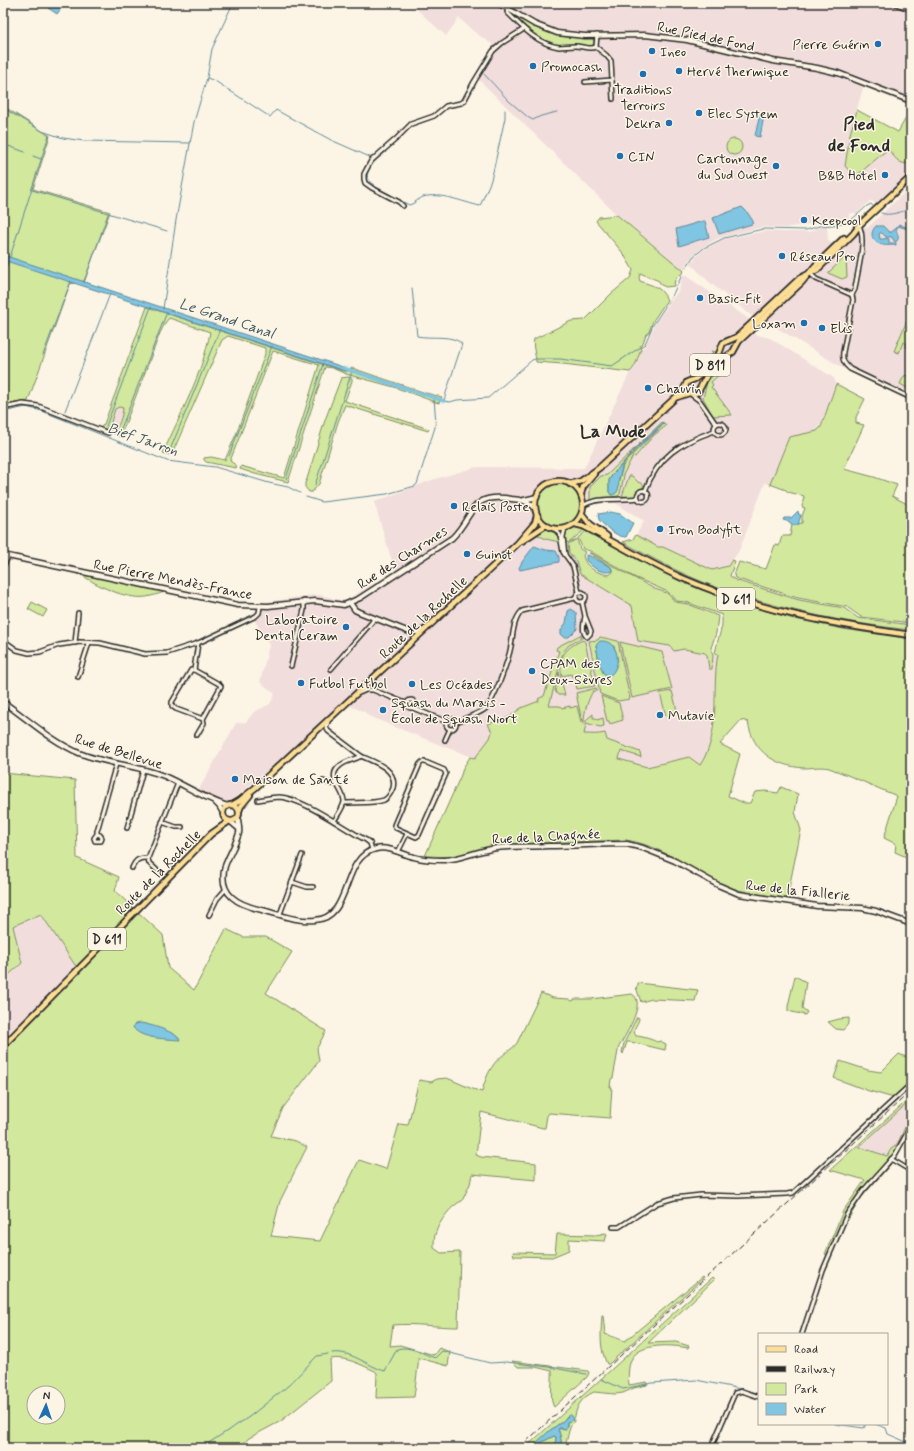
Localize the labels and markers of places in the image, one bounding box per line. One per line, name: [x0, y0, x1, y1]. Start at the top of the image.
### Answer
place label: Pierre Guérin: [793, 36, 870, 54]
marker: Pierre Guérin: [873, 39, 883, 49]
place label: Ineo: [660, 43, 686, 61]
marker: Ineo: [647, 46, 657, 56]
place label: Promocash: [541, 58, 603, 76]
marker: Promocash: [528, 61, 538, 71]
place label: Hervé Thermique: [687, 63, 789, 81]
marker: Hervé Thermique: [674, 66, 684, 76]
marker: Traditions Terroirs: [638, 69, 648, 79]
place label: Traditions Terroirs: [614, 81, 672, 115]
place label: Elec System: [707, 105, 778, 123]
marker: Elec System: [694, 108, 704, 118]
place label: Dekra: [624, 115, 661, 133]
marker: Dekra: [664, 118, 674, 128]
place label: CIN: [628, 148, 655, 166]
place label: Cartonnage du Sud Ouest: [696, 150, 768, 184]
marker: CIN: [615, 151, 625, 161]
marker: Cartonnage du Sud Ouest: [771, 161, 781, 171]
place label: B&B Hotel: [818, 167, 877, 185]
marker: B&B Hotel: [880, 170, 890, 180]
place label: Keepcool: [812, 212, 861, 230]
marker: Keepcool: [799, 215, 809, 225]
place label: Réseau Pro: [790, 248, 855, 266]
marker: Réseau Pro: [777, 251, 787, 261]
place label: Basic-Fit: [708, 290, 761, 308]
marker: Basic-Fit: [695, 293, 705, 303]
place label: Loxam: [752, 315, 796, 333]
marker: Loxam: [799, 318, 809, 328]
place label: Elis: [830, 320, 853, 338]
marker: Elis: [817, 323, 827, 333]
place label: Chauvin: [656, 380, 701, 398]
marker: Chauvin: [643, 383, 653, 393]
place label: Relais Poste: [462, 498, 529, 516]
marker: Relais Poste: [449, 501, 459, 511]
place label: Iron Bodyfit: [668, 521, 742, 539]
marker: Iron Bodyfit: [655, 524, 665, 534]
place label: Guinot: [475, 546, 513, 564]
marker: Guinot: [462, 549, 472, 559]
place label: Laboratoire Dental Ceram: [254, 611, 338, 645]
marker: Laboratoire Dental Ceram: [341, 622, 351, 632]
place label: CPAM des Deux-Sèvres: [540, 655, 612, 689]
marker: CPAM des Deux-Sèvres: [527, 666, 537, 676]
place label: Futbol Futbol: [309, 675, 387, 693]
place label: Les Océades: [420, 676, 493, 694]
marker: Futbol Futbol: [296, 678, 306, 688]
marker: Les Océades: [407, 679, 417, 689]
place label: Squash du Marais - École de Squash Niort: [391, 694, 518, 728]
marker: Squash du Marais - École de Squash Niort: [378, 705, 388, 715]
place label: Mutavie: [668, 707, 714, 725]
marker: Mutavie: [655, 710, 665, 720]
place label: Maison de Santé: [243, 771, 348, 789]
marker: Maison de Santé: [230, 774, 240, 784]

